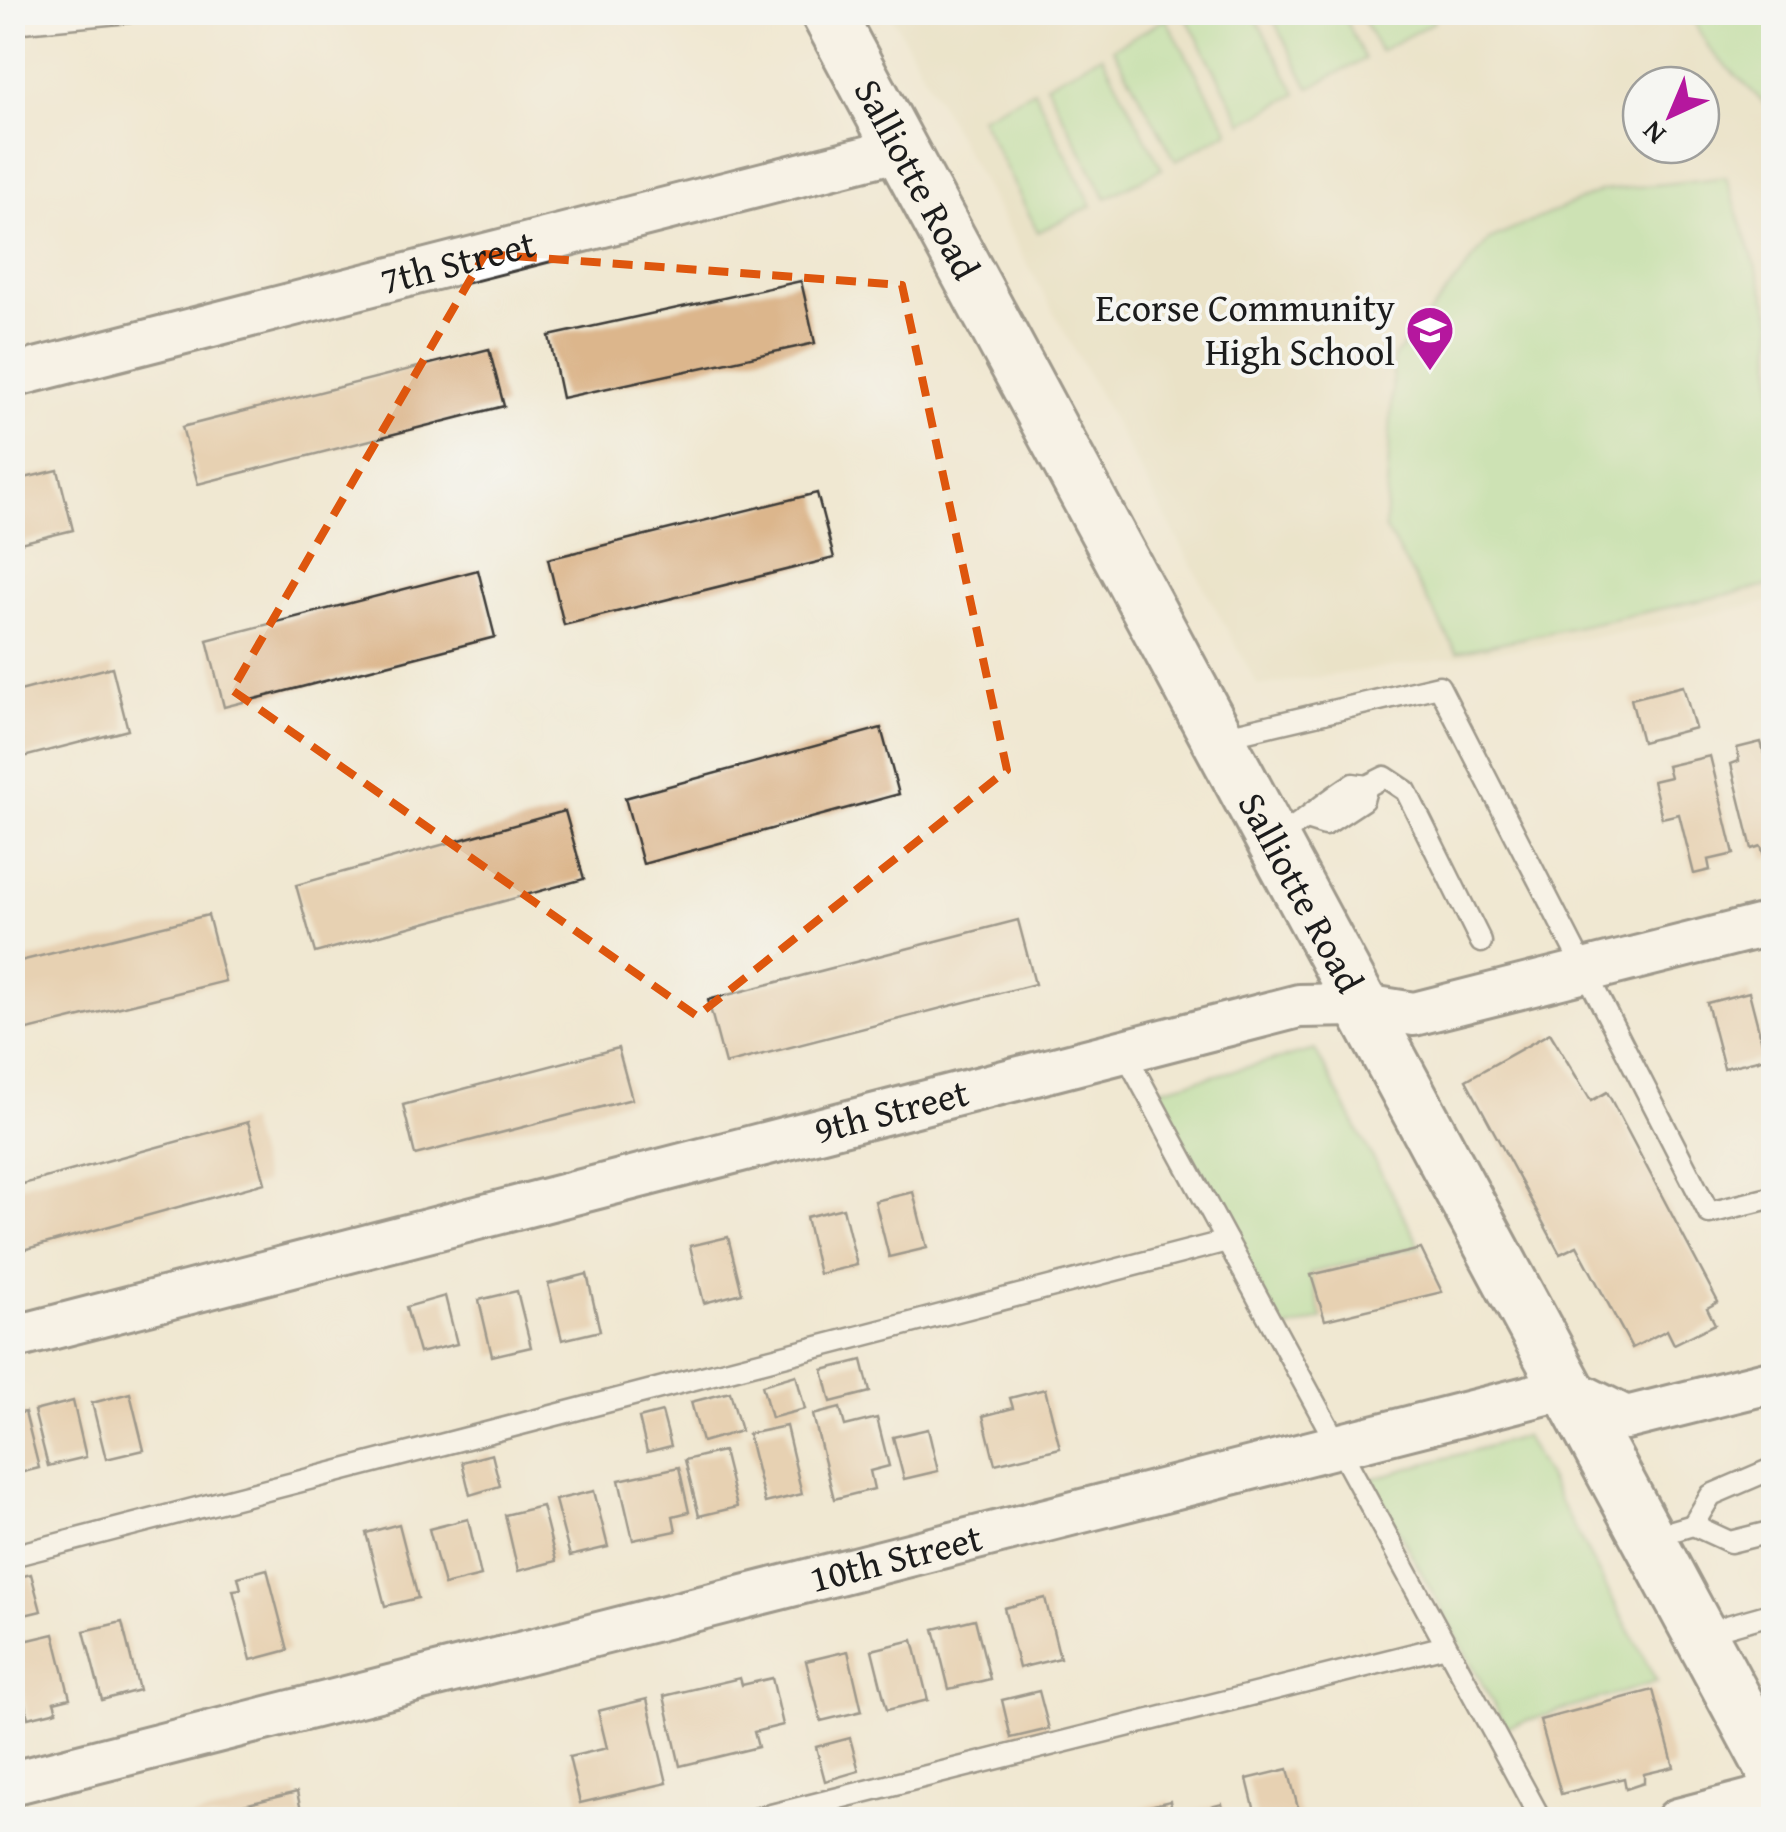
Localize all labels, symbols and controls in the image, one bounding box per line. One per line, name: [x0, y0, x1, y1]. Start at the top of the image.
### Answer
north arrow: [1621, 65, 1721, 165]
street label: Salliotte Road: [841, 68, 995, 290]
text: N: [1632, 112, 1674, 155]
street label: 7th Street: [374, 215, 541, 308]
place label: Ecorse Community High School: [1096, 279, 1395, 379]
school or university icon: Ecorse Community High School: [1404, 304, 1456, 372]
street label: Salliotte Road: [1225, 782, 1379, 1003]
street label: 9th Street: [808, 1063, 974, 1157]
street label: 10th Street: [803, 1509, 988, 1606]

